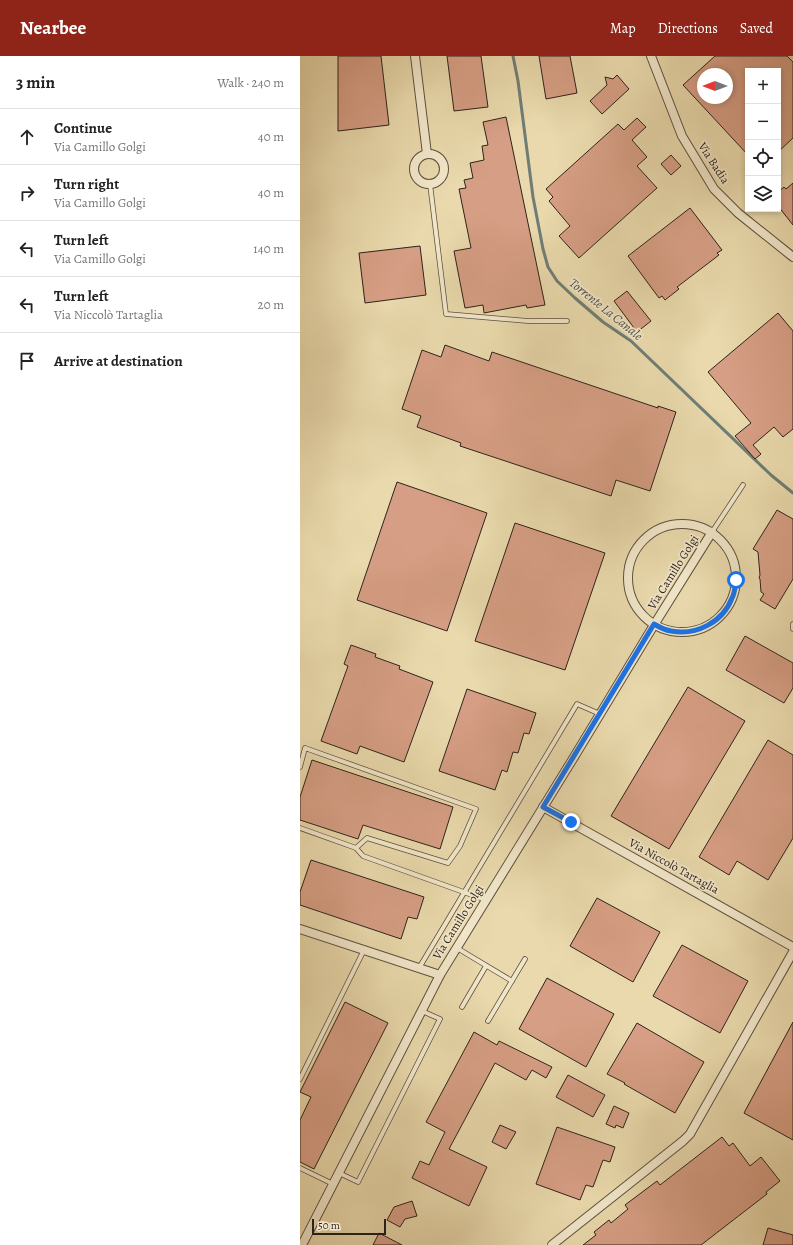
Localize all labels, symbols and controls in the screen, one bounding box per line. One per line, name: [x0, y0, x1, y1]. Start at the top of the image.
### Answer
text: Nearbee: [20, 15, 86, 41]
text: Map: [610, 19, 636, 38]
text: Directions: [658, 19, 718, 38]
text: Saved: [740, 19, 773, 38]
north arrow: [697, 68, 733, 104]
map controls: [745, 68, 781, 212]
button: +: [745, 68, 781, 104]
text: 3 min: [16, 71, 55, 94]
text: Walk · 240 m: [217, 74, 284, 91]
button: −: [745, 104, 781, 140]
text: Continue: [54, 118, 112, 138]
icon: ahead: [16, 126, 38, 148]
text: 40 m: [258, 128, 284, 145]
text: Via Camillo Golgi: [54, 138, 146, 155]
street label: Via Badia: [694, 138, 734, 187]
button: locate: [745, 140, 781, 176]
text: Turn right: [54, 174, 119, 194]
button: layers: [745, 176, 781, 212]
icon: right: [16, 182, 38, 204]
text: 40 m: [258, 184, 284, 201]
text: Via Camillo Golgi: [54, 194, 146, 211]
text: Turn left: [54, 230, 109, 250]
icon: left: [16, 238, 38, 260]
text: 140 m: [253, 240, 284, 257]
text: Via Camillo Golgi: [54, 250, 146, 267]
water label: Torrente La Canale: [566, 274, 647, 344]
text: Turn left: [54, 286, 109, 306]
icon: left: [16, 294, 38, 316]
text: 20 m: [258, 296, 284, 313]
text: Via Niccolò Tartaglia: [54, 306, 163, 323]
icon: arrive: [16, 350, 38, 372]
text: Arrive at destination: [54, 351, 183, 371]
street label: Via Camillo Golgi: [643, 532, 702, 613]
route start: [727, 571, 745, 589]
route end: [562, 813, 580, 831]
street label: Via Niccolò Tartaglia: [625, 834, 722, 898]
street label: Via Camillo Golgi: [428, 882, 487, 963]
scale bar: [312, 1217, 386, 1236]
text: 50 m: [318, 1218, 340, 1233]

